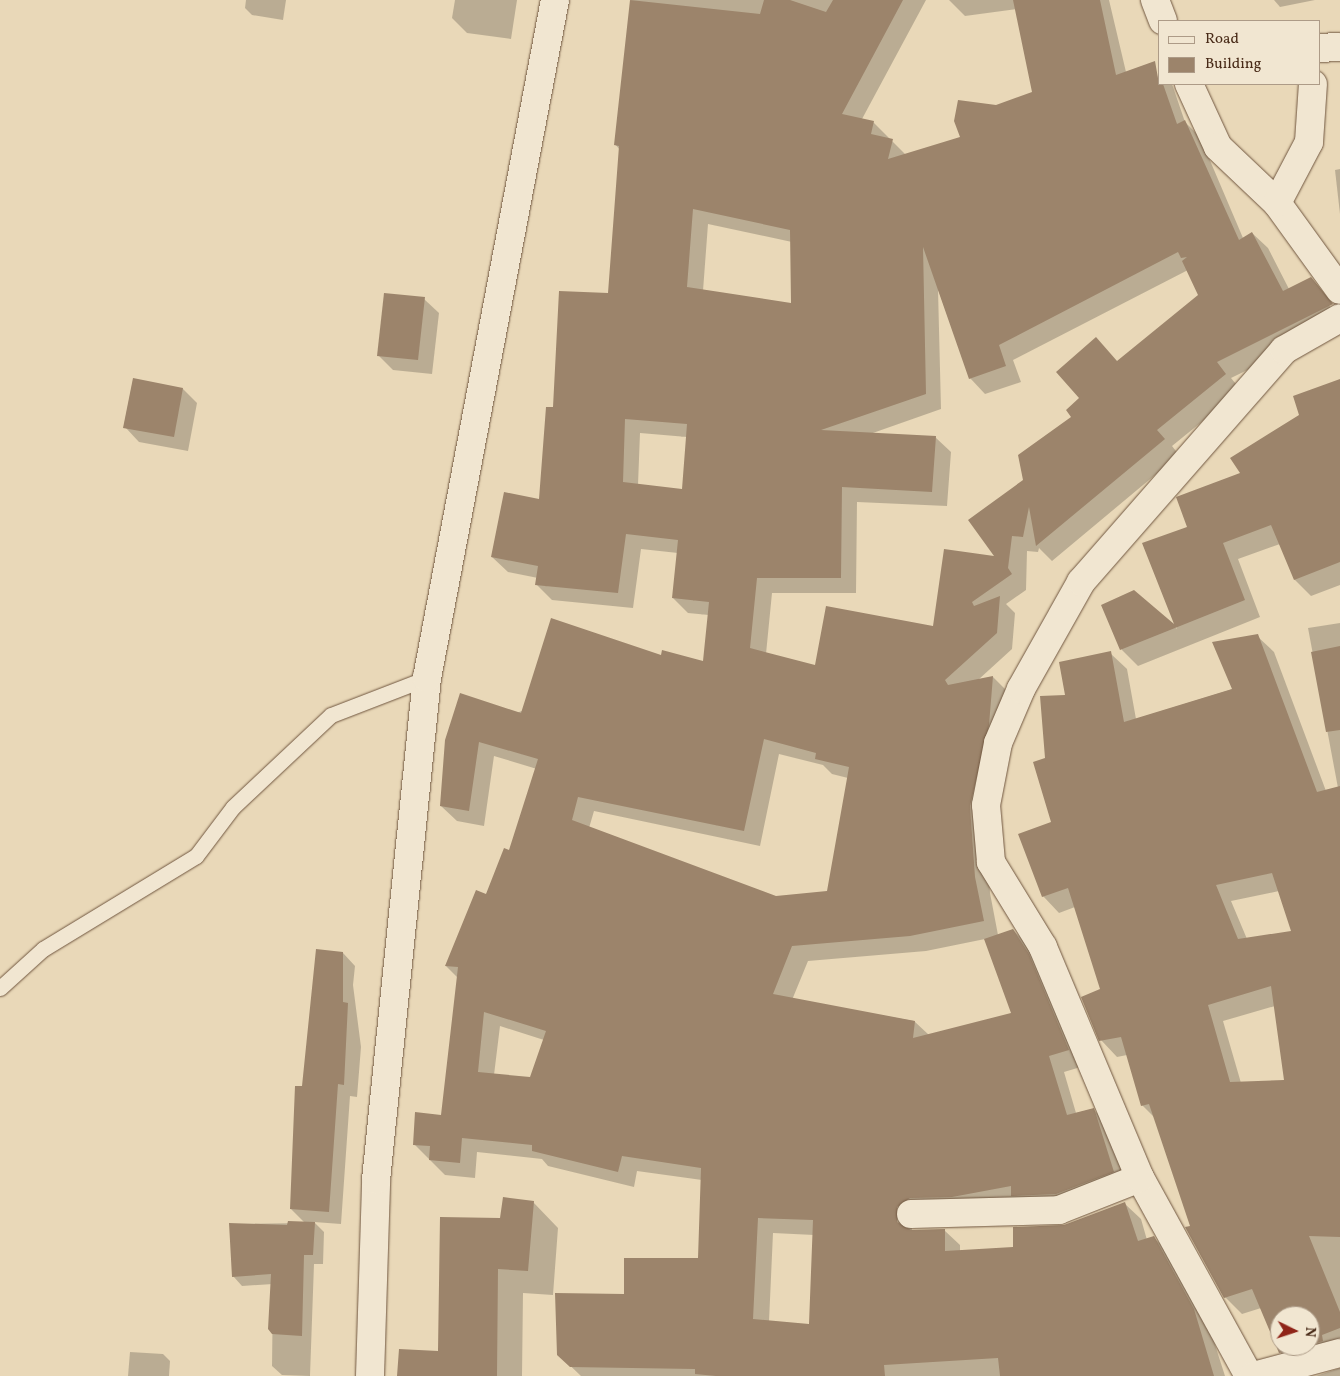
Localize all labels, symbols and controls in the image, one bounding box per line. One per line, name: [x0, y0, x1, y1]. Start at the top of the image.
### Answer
legend: [1158, 20, 1320, 85]
text: Road: [1205, 29, 1239, 50]
text: Building: [1205, 54, 1261, 75]
north arrow: [1270, 1306, 1320, 1356]
text: N: [1300, 1326, 1319, 1338]

